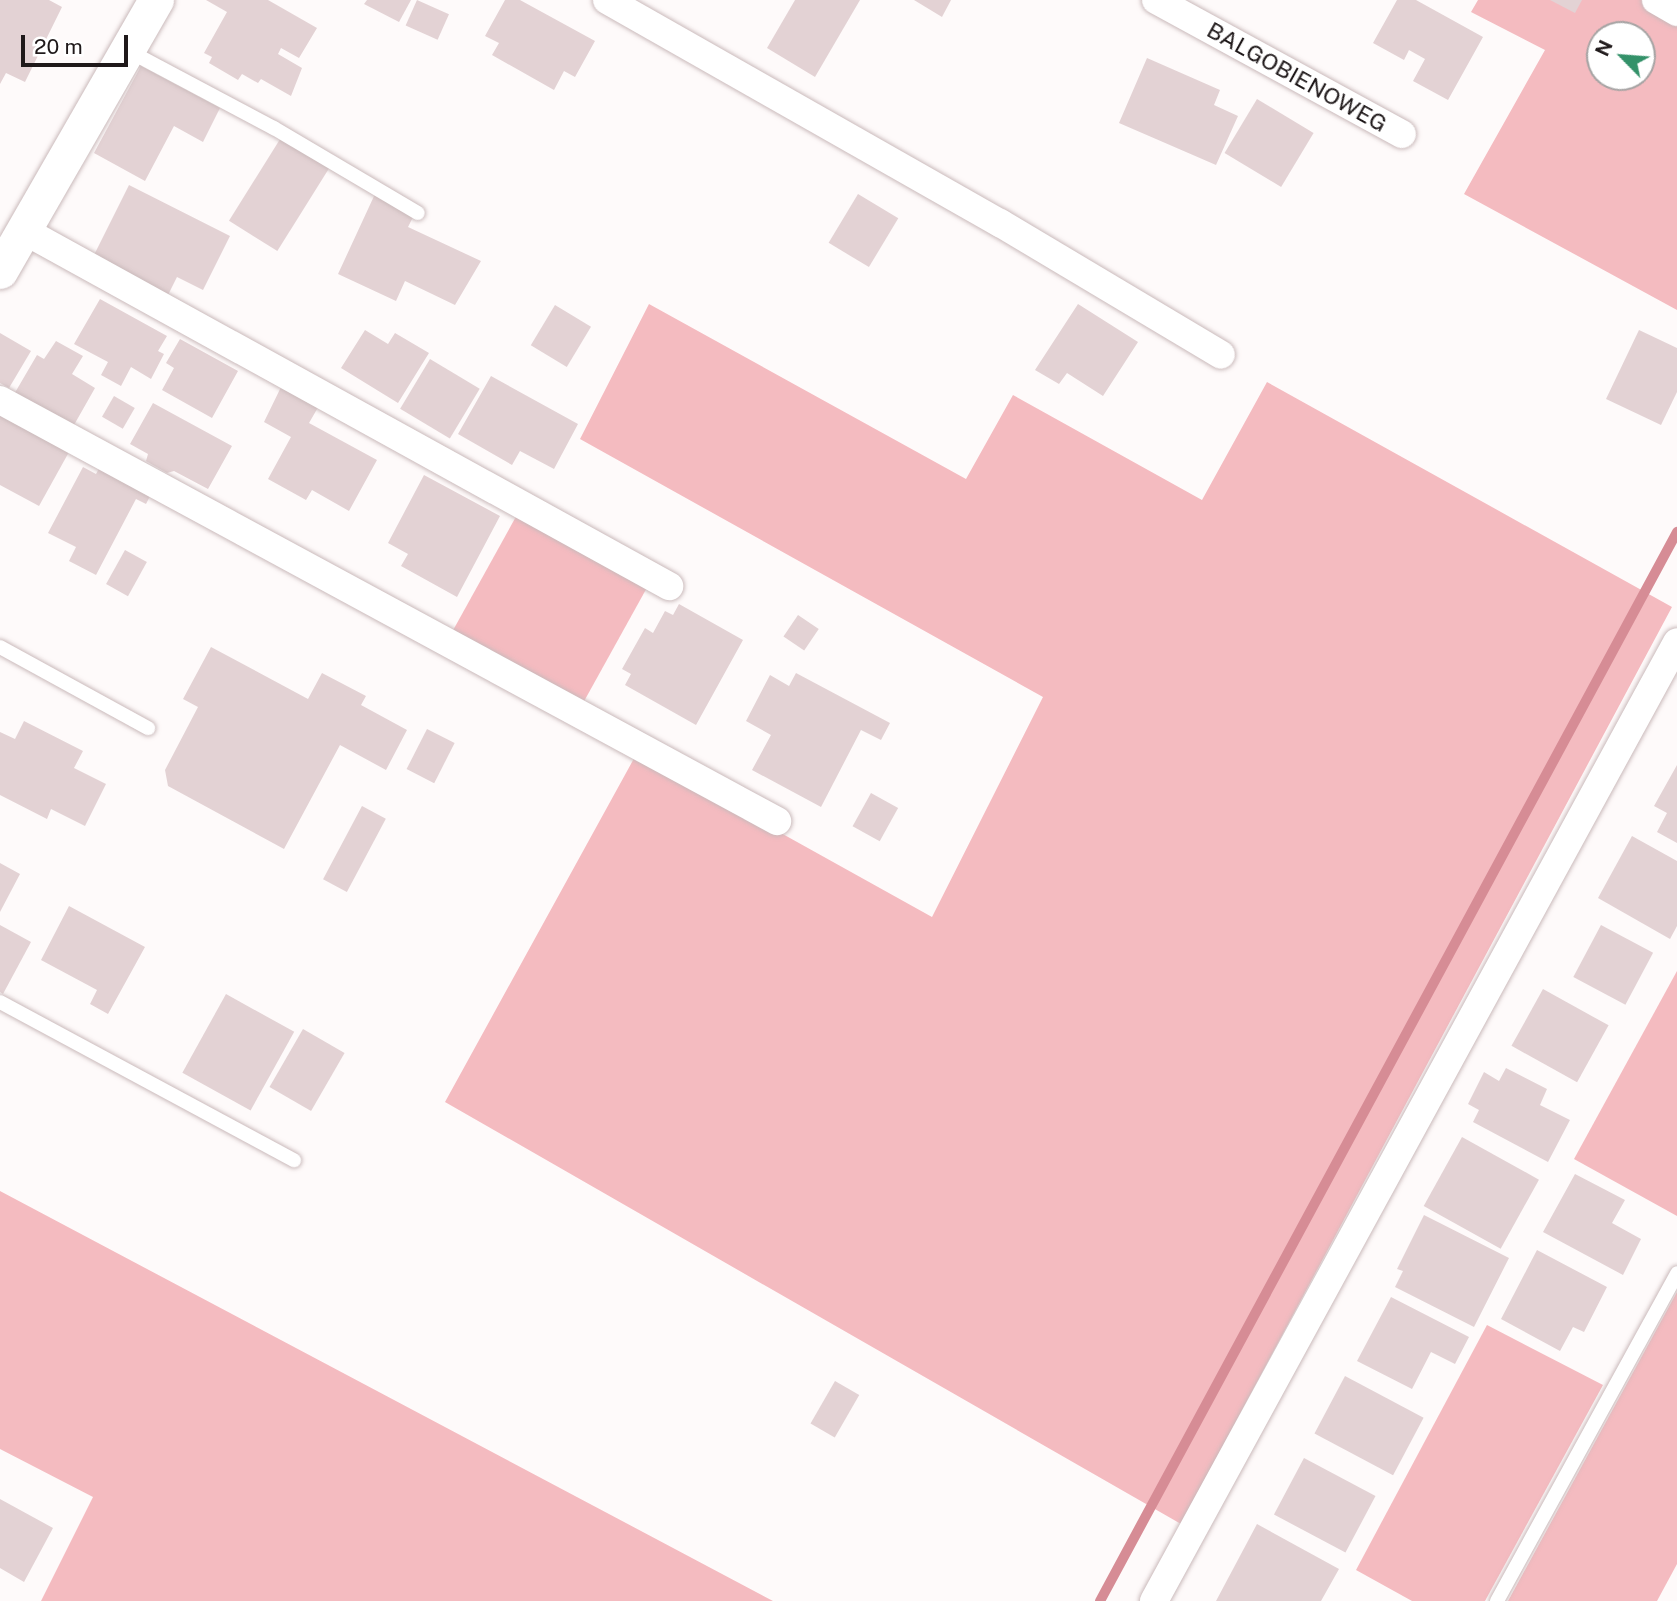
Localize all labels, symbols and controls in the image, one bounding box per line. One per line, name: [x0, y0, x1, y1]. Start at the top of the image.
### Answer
street label: BALGOBIENOWEG: [1202, 16, 1392, 138]
scale bar: [24, 21, 131, 65]
north arrow: [1586, 21, 1656, 91]
text: 20 m: [34, 34, 83, 59]
text: N: [1591, 37, 1617, 59]

